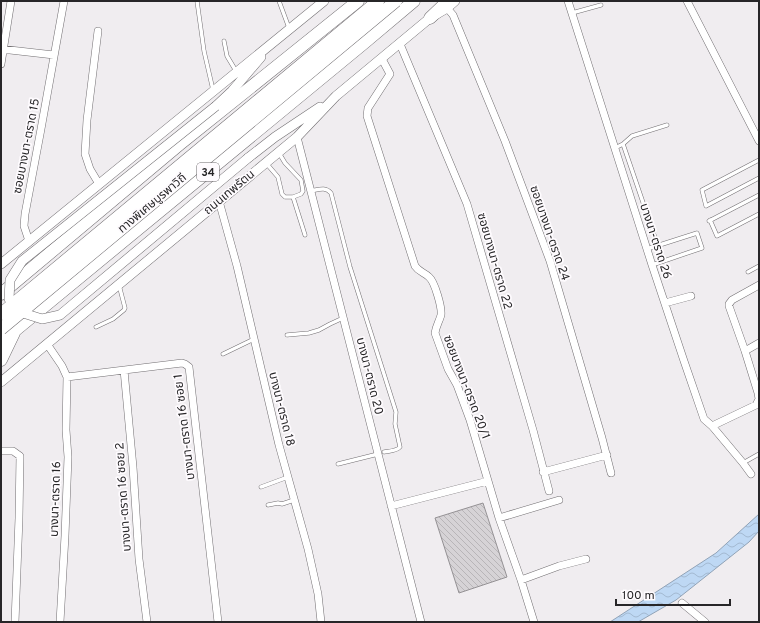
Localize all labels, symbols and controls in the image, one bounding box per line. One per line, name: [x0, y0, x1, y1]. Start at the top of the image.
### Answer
street label: ซอยบางนา-ตราด 15: [10, 97, 44, 195]
road number: 34: [197, 163, 219, 181]
street label: ถนนเทพรัตน: [201, 167, 259, 219]
street label: ทางพิเศษบูรพาวิถี: [115, 170, 190, 237]
street label: ซอยบางนา-ตราด 24: [525, 184, 573, 283]
street label: บางนา-ตราด 26: [635, 201, 675, 281]
street label: ซอยบางนา-ตราด 22: [473, 211, 515, 311]
street label: ซอยบางนา-ตราด 20/1: [439, 333, 493, 442]
street label: บางนา-ตราด 20: [352, 336, 386, 417]
street label: บางนา-ตราด 18: [264, 370, 298, 448]
street label: บางนา-ตราด 16 ซอย 1: [171, 373, 199, 481]
street label: บางนา-ตราด 16 ซอย 2: [112, 442, 136, 552]
street label: บางนา-ตราด 16: [47, 461, 65, 537]
scale bar: [616, 581, 730, 607]
text: 100 m: [622, 588, 655, 604]

